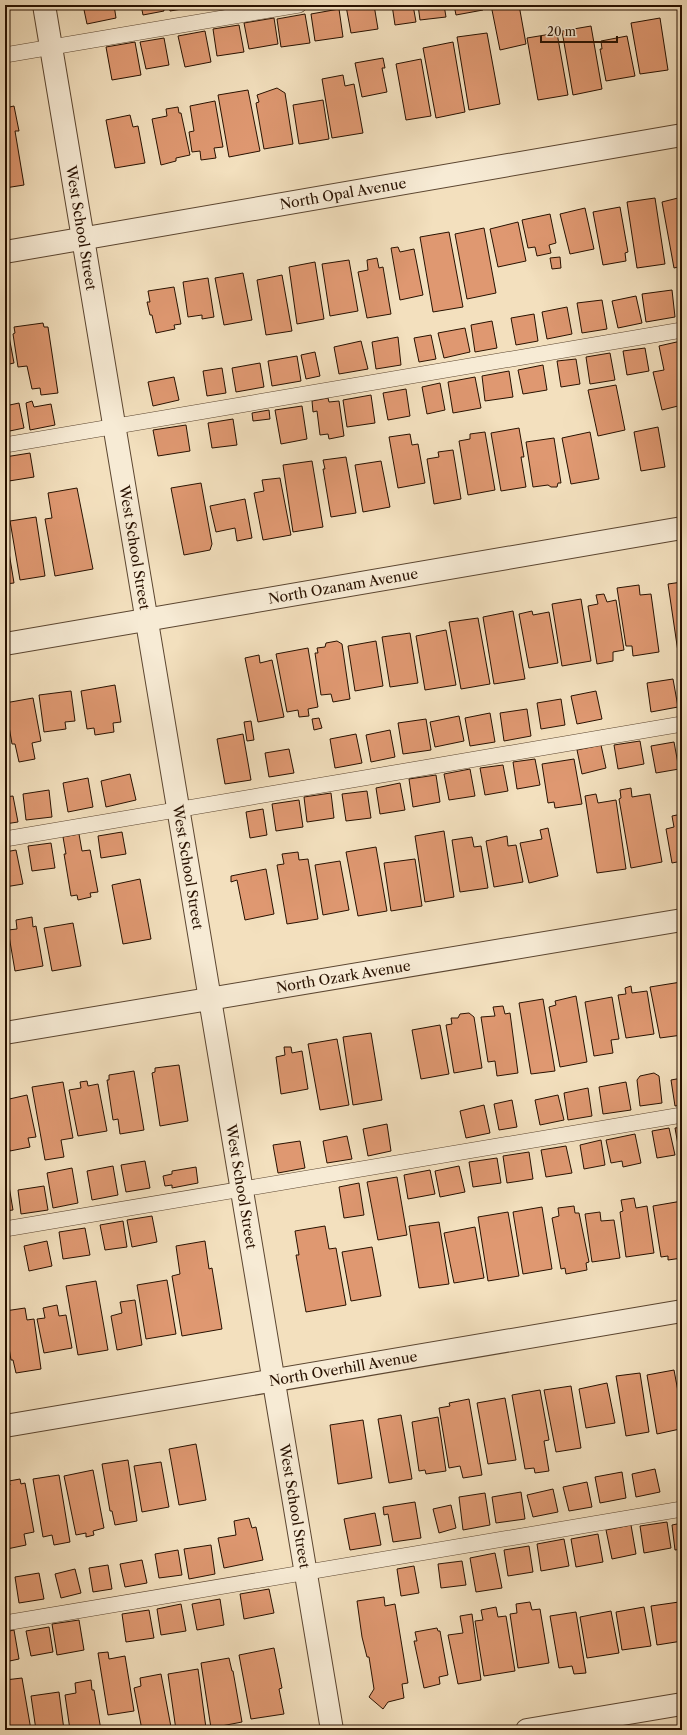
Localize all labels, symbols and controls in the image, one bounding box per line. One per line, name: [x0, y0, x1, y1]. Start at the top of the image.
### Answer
scale bar: [541, 18, 617, 44]
text: 20 m: [547, 24, 576, 39]
street label: West School Street: [62, 163, 100, 292]
street label: North Opal Avenue: [278, 174, 408, 213]
street label: West School Street: [115, 483, 154, 611]
street label: North Ozanam Avenue: [267, 564, 419, 608]
street label: West School Street: [169, 802, 207, 931]
street label: North Ozark Avenue: [275, 956, 412, 997]
street label: West School Street: [222, 1122, 261, 1250]
street label: North Overhill Avenue: [268, 1347, 419, 1390]
street label: West School Street: [275, 1442, 314, 1570]

